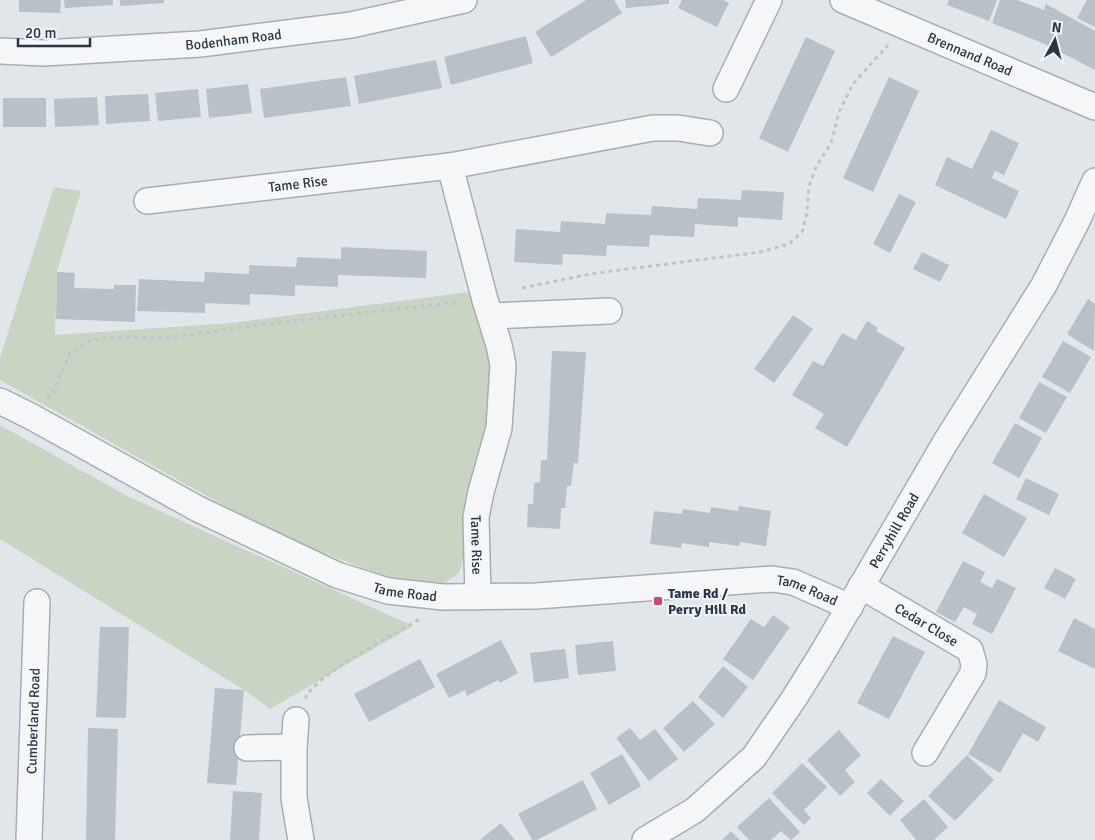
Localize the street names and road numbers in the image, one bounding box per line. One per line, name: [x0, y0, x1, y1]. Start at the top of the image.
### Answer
street label: Bodenham Road: [185, 25, 283, 53]
street label: Brennand Road: [925, 28, 1015, 79]
street label: Tame Rise: [267, 172, 329, 195]
street label: Perryhill Road: [865, 490, 923, 571]
street label: Tame Rise: [467, 515, 486, 575]
street label: Tame Road: [776, 571, 840, 609]
street label: Tame Road: [371, 578, 438, 605]
street label: Cedar Close: [892, 599, 961, 650]
street label: Cumberland Road: [23, 668, 43, 774]

